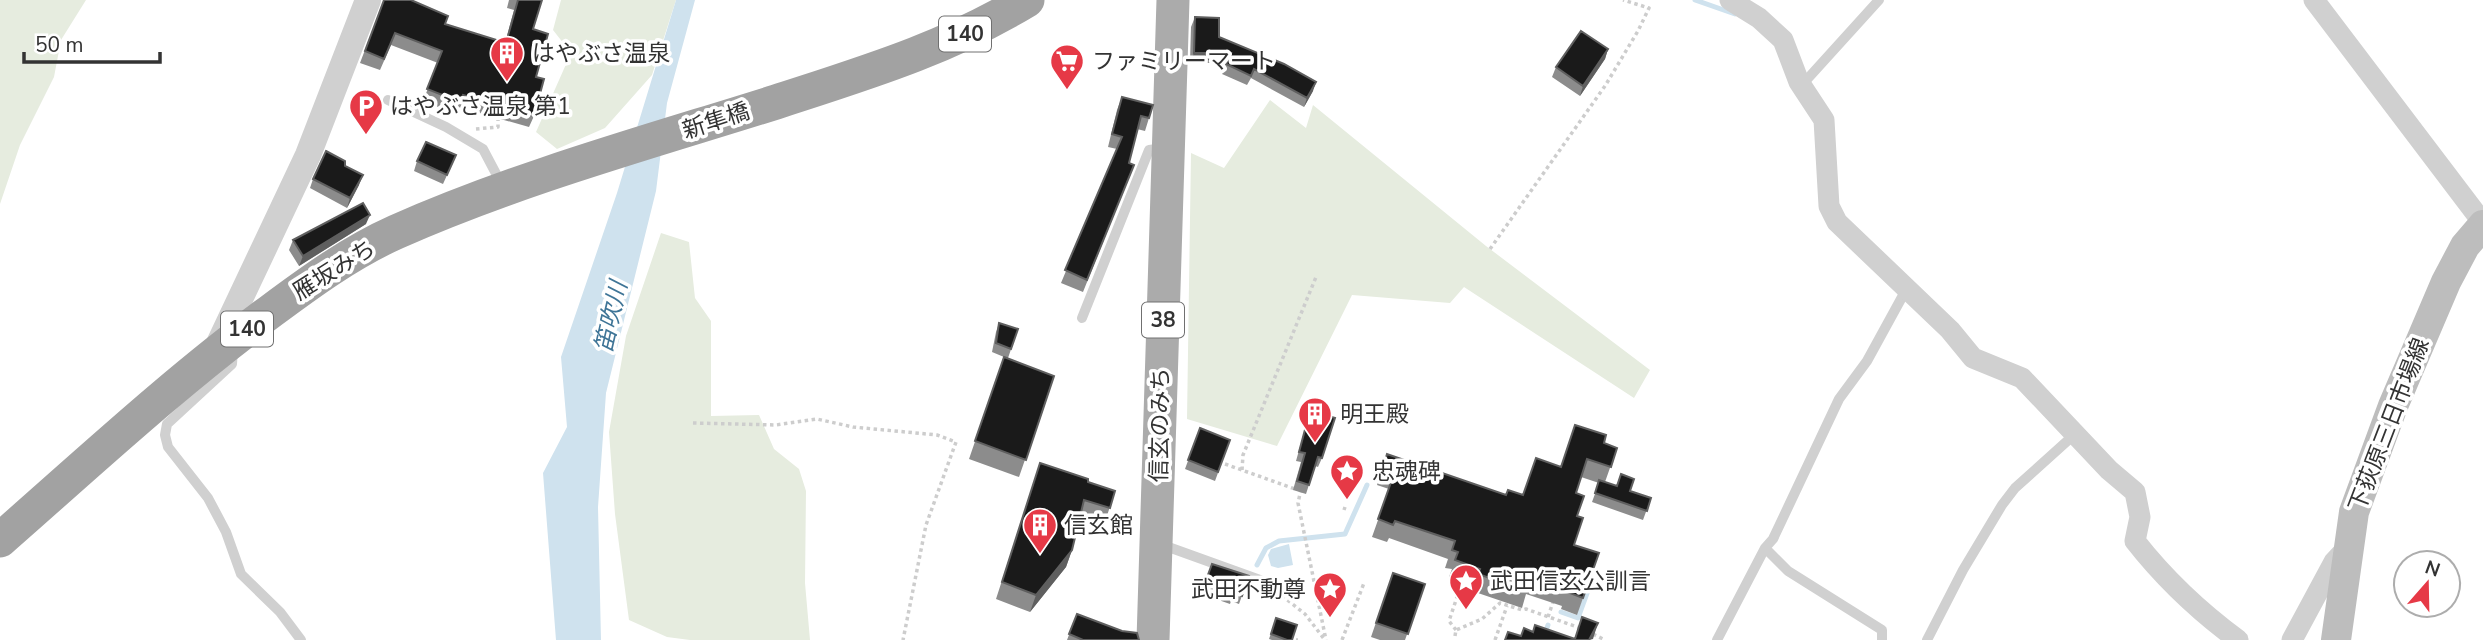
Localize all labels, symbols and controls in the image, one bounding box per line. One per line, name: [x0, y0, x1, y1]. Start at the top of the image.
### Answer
road number: 140: [939, 16, 991, 52]
scale bar: [24, 21, 161, 65]
text: 50 m: [35, 31, 84, 59]
building icon: はやぶさ温泉: [488, 34, 526, 83]
place label: はやぶさ温泉: [532, 38, 670, 69]
supermarket icon: ファミリーマート: [1048, 42, 1086, 91]
place label: ファミリーマート: [1092, 46, 1276, 77]
parking icon: はやぶさ温泉 第1: [347, 87, 385, 136]
place label: はやぶさ温泉 第1: [390, 91, 571, 122]
street label: 新隼橋: [678, 96, 754, 146]
street label: 雁坂みち: [287, 232, 381, 308]
water label: 笛吹川: [587, 275, 635, 356]
road number: 38: [1142, 302, 1184, 338]
road number: 140: [221, 312, 273, 346]
street label: 下荻原三日市場線: [2342, 334, 2436, 516]
street label: 信玄のみち: [1143, 367, 1177, 483]
building icon: 明王殿: [1296, 395, 1334, 444]
place label: 明王殿: [1340, 399, 1409, 430]
place icon: 忠魂碑: [1328, 452, 1366, 501]
place label: 忠魂碑: [1372, 456, 1441, 487]
building icon: 信玄館: [1021, 506, 1059, 555]
place label: 信玄館: [1064, 510, 1133, 541]
north arrow: [2392, 549, 2462, 619]
text: N: [2421, 554, 2444, 584]
place icon: 武田信玄公訓言: [1447, 562, 1485, 611]
place label: 武田信玄公訓言: [1490, 566, 1651, 597]
place icon: 武田不動尊: [1311, 570, 1349, 619]
place label: 武田不動尊: [1191, 574, 1306, 605]

